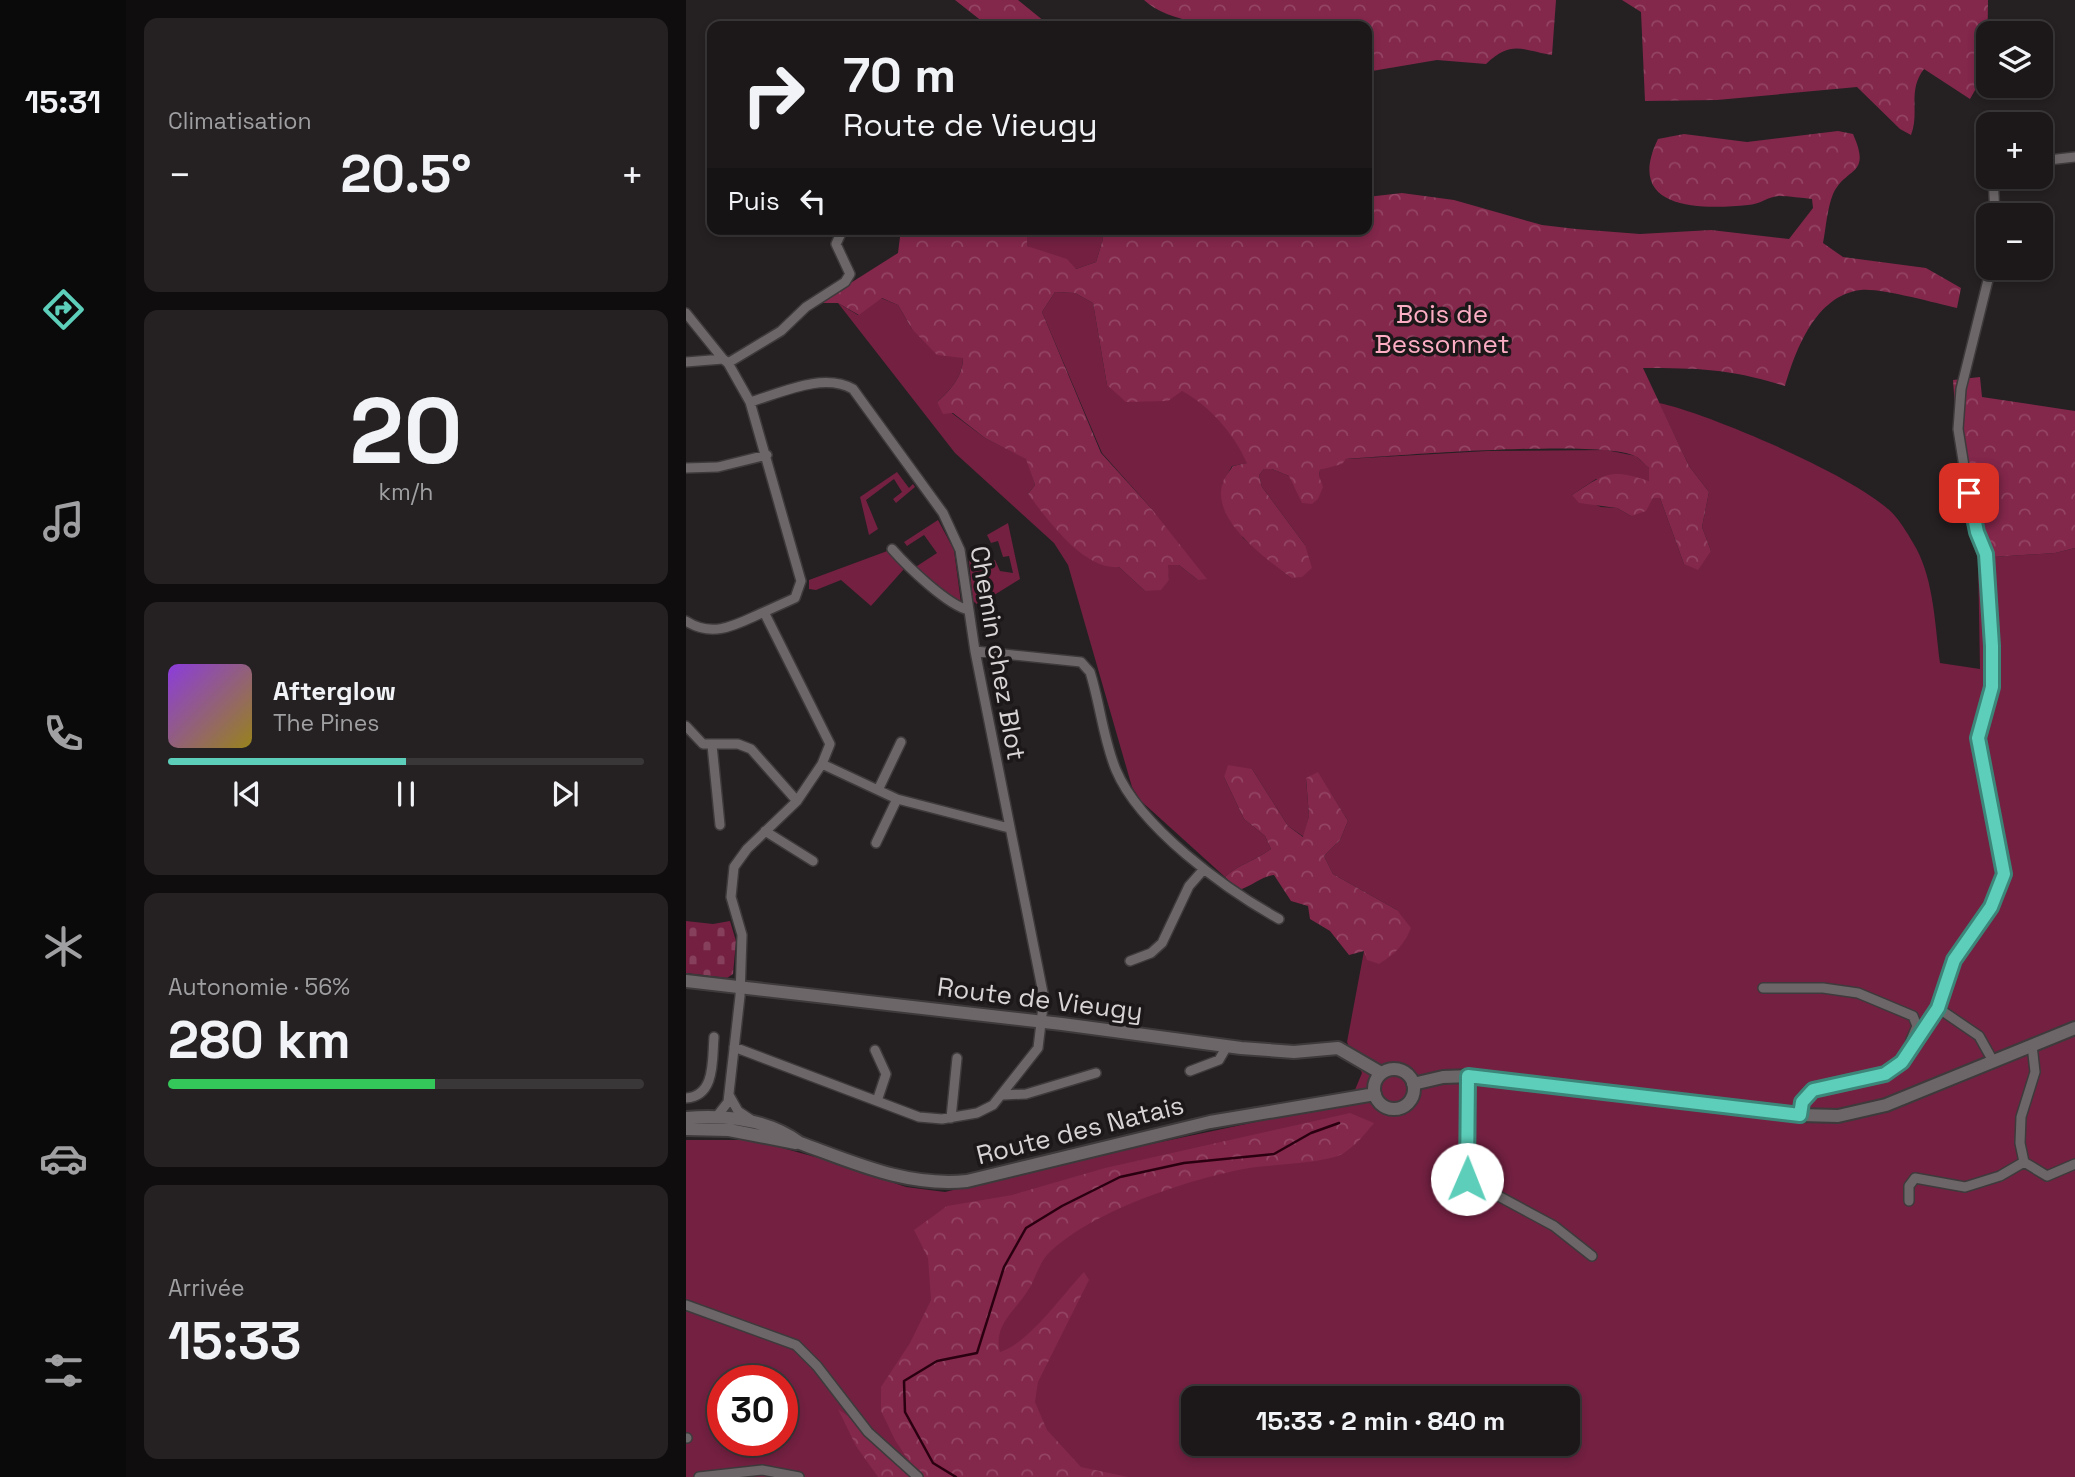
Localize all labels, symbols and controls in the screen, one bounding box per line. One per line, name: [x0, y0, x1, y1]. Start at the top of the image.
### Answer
map controls: [1976, 21, 2053, 280]
button: layers: [1976, 21, 2053, 98]
text: 70 m: [843, 44, 956, 106]
icon: right: [728, 49, 819, 140]
text: 15:31: [25, 82, 101, 122]
text: Route de Vieugy: [843, 105, 1098, 145]
text: Climatisation: [168, 106, 312, 136]
button: +: [1976, 112, 2053, 189]
text: 20.5°: [340, 141, 472, 207]
text: −: [168, 151, 192, 199]
text: +: [620, 151, 644, 199]
icon: left: [794, 182, 832, 220]
text: Puis: [728, 184, 780, 218]
button: −: [1976, 203, 2053, 280]
icon: directions: [39, 285, 88, 334]
park label: Bois de Bessonnet: [1375, 297, 1509, 361]
text: 20: [349, 373, 463, 490]
pin: [1939, 463, 1999, 523]
icon: arrive: [1950, 474, 1988, 512]
text: km/h: [379, 477, 433, 507]
icon: music: [39, 497, 88, 546]
street label: Chemin chez Blot: [962, 543, 1034, 763]
text: Afterglow: [273, 674, 396, 708]
text: The Pines: [273, 708, 379, 738]
icon: phone: [39, 709, 88, 758]
icon: previous: [228, 775, 266, 813]
icon: pause: [387, 775, 425, 813]
icon: next: [546, 775, 584, 813]
icon: climate: [39, 922, 88, 971]
street label: Route de Vieugy: [935, 970, 1145, 1028]
text: Autonomie · 56%: [168, 972, 350, 1002]
text: 280 km: [168, 1007, 351, 1073]
street label: Route des Natais: [973, 1088, 1187, 1172]
icon: car: [39, 1134, 88, 1183]
position arrow: [1430, 1142, 1504, 1216]
text: Arrivée: [168, 1273, 245, 1303]
text: 15:33: [168, 1308, 301, 1374]
icon: filters: [39, 1346, 88, 1395]
speed limit sign: 30: [707, 1365, 798, 1456]
text: 15:33 · 2 min · 840 m: [1256, 1404, 1505, 1438]

